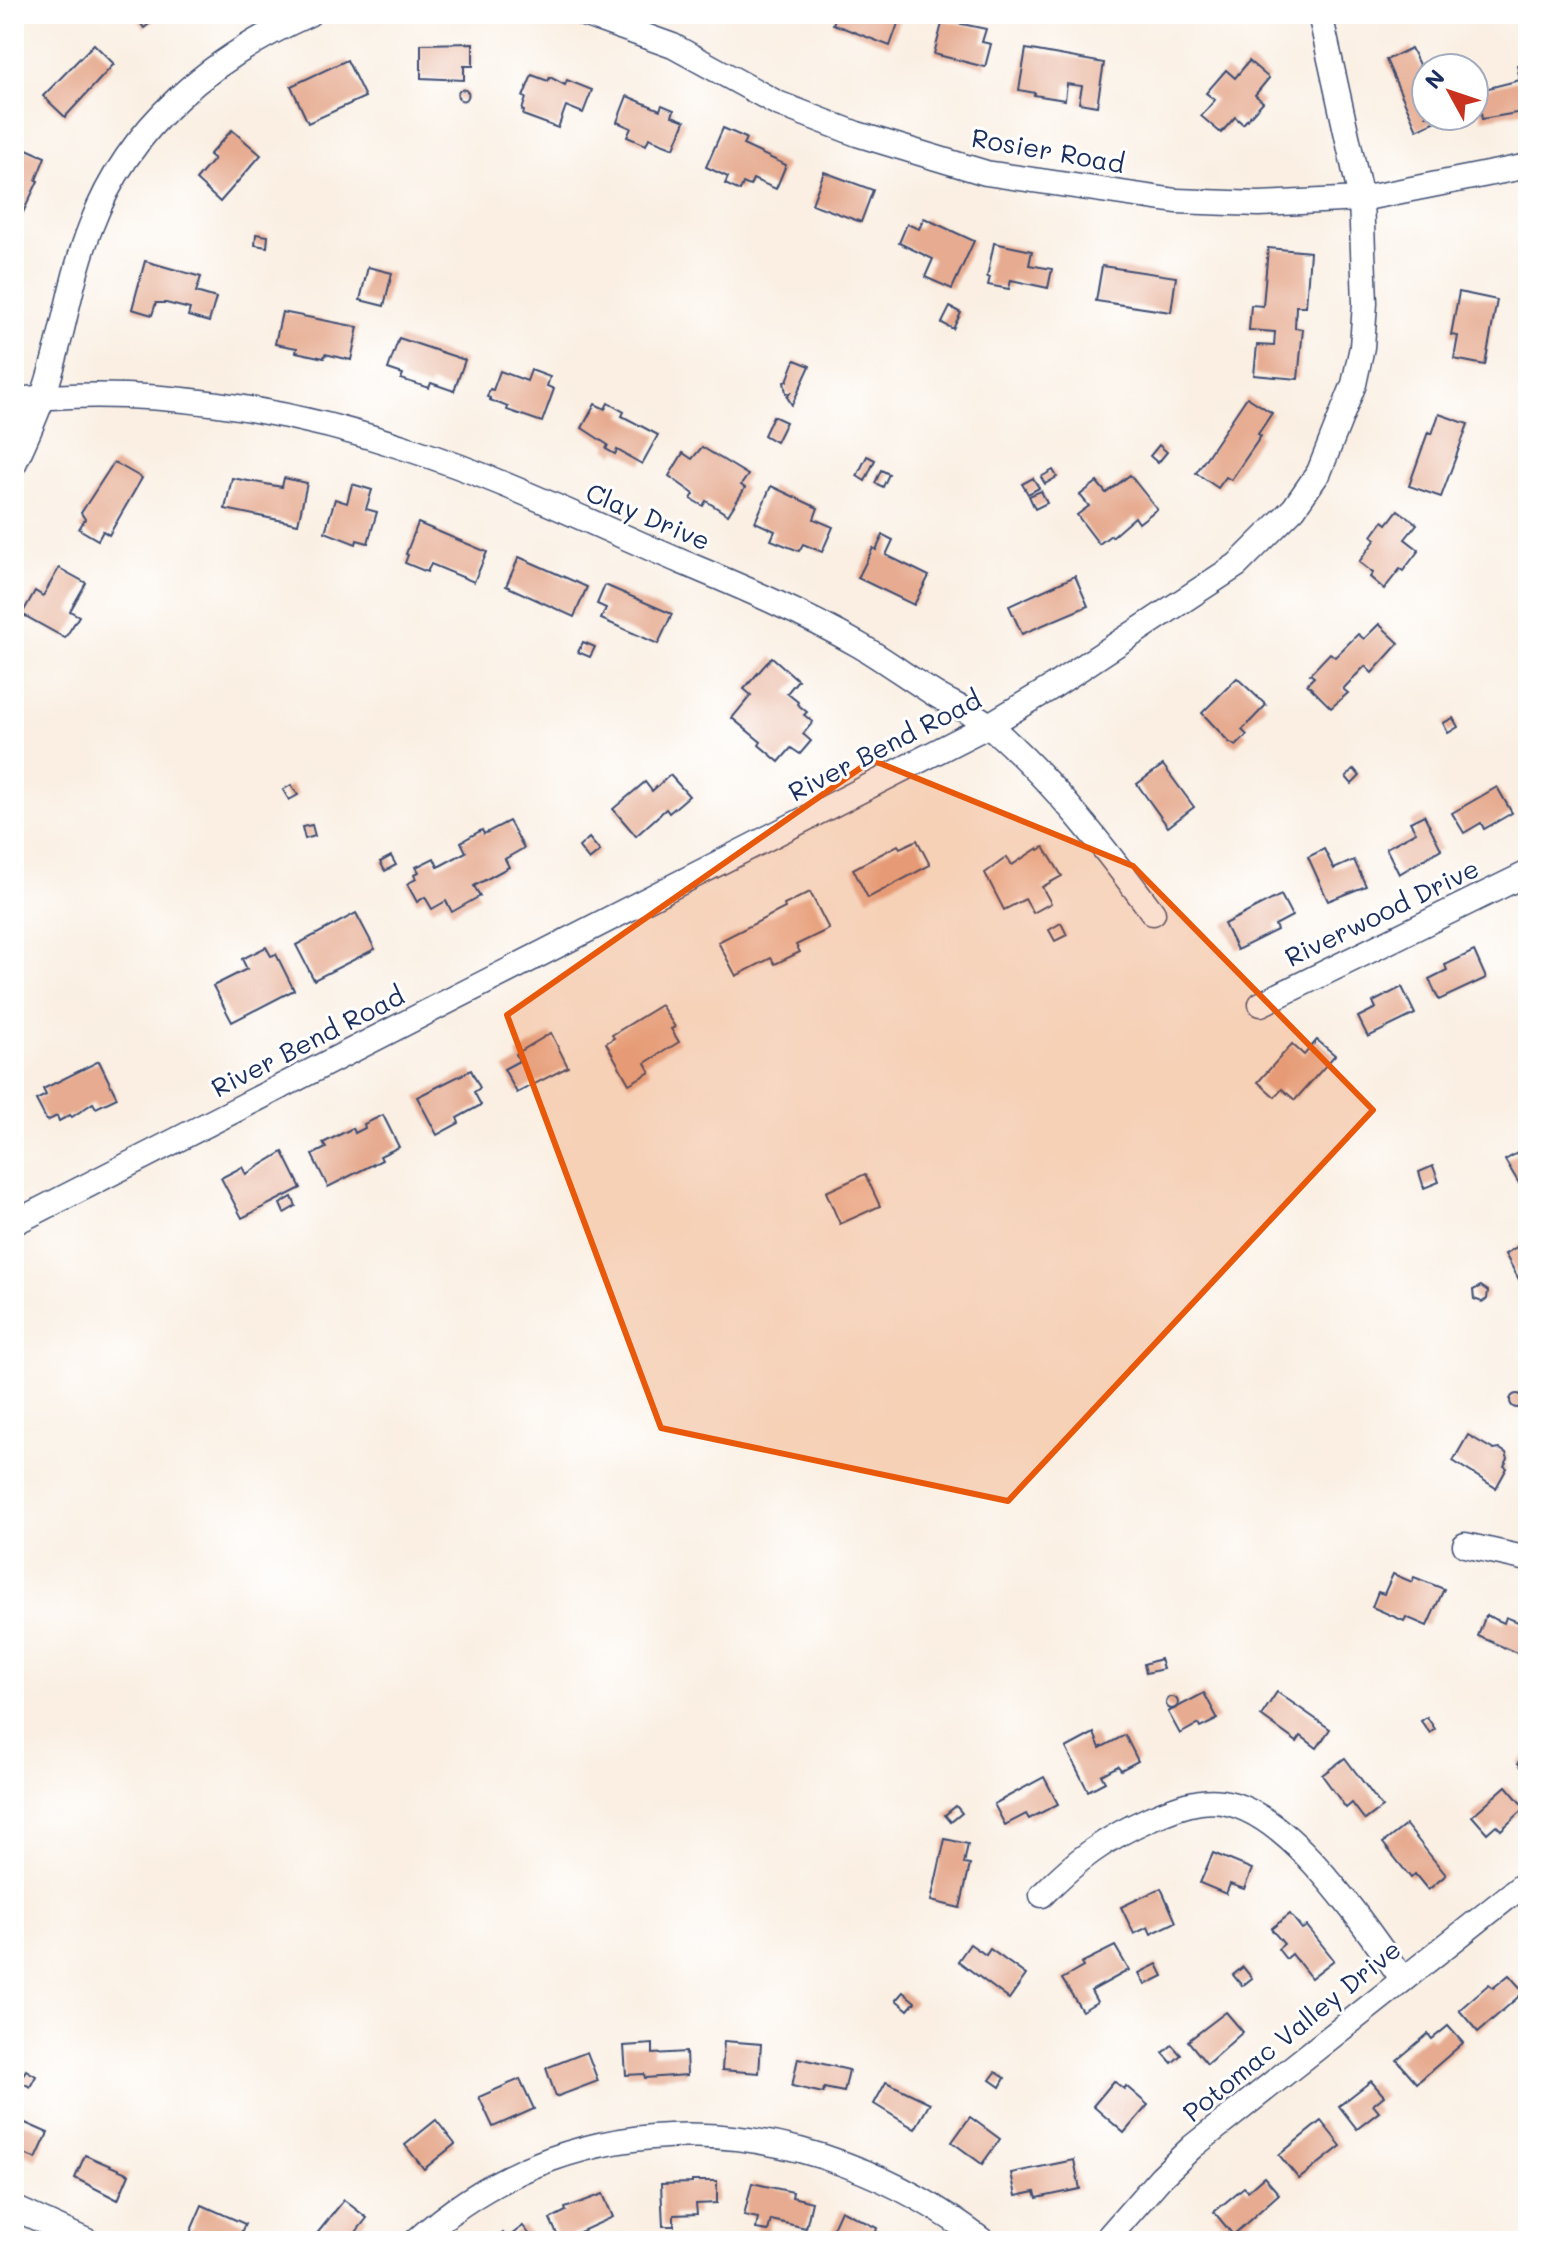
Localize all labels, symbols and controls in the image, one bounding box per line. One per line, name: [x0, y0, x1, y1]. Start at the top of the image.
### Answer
north arrow: [1410, 52, 1490, 132]
text: N: [1418, 63, 1451, 95]
street label: Rosier Road: [969, 120, 1127, 180]
street label: Clay Drive: [581, 475, 716, 557]
street label: River Bend Road: [782, 682, 987, 808]
street label: Riverwood Drive: [1279, 850, 1484, 974]
street label: River Bend Road: [205, 978, 410, 1104]
street label: Potomac Valley Drive: [1175, 1932, 1408, 2129]

